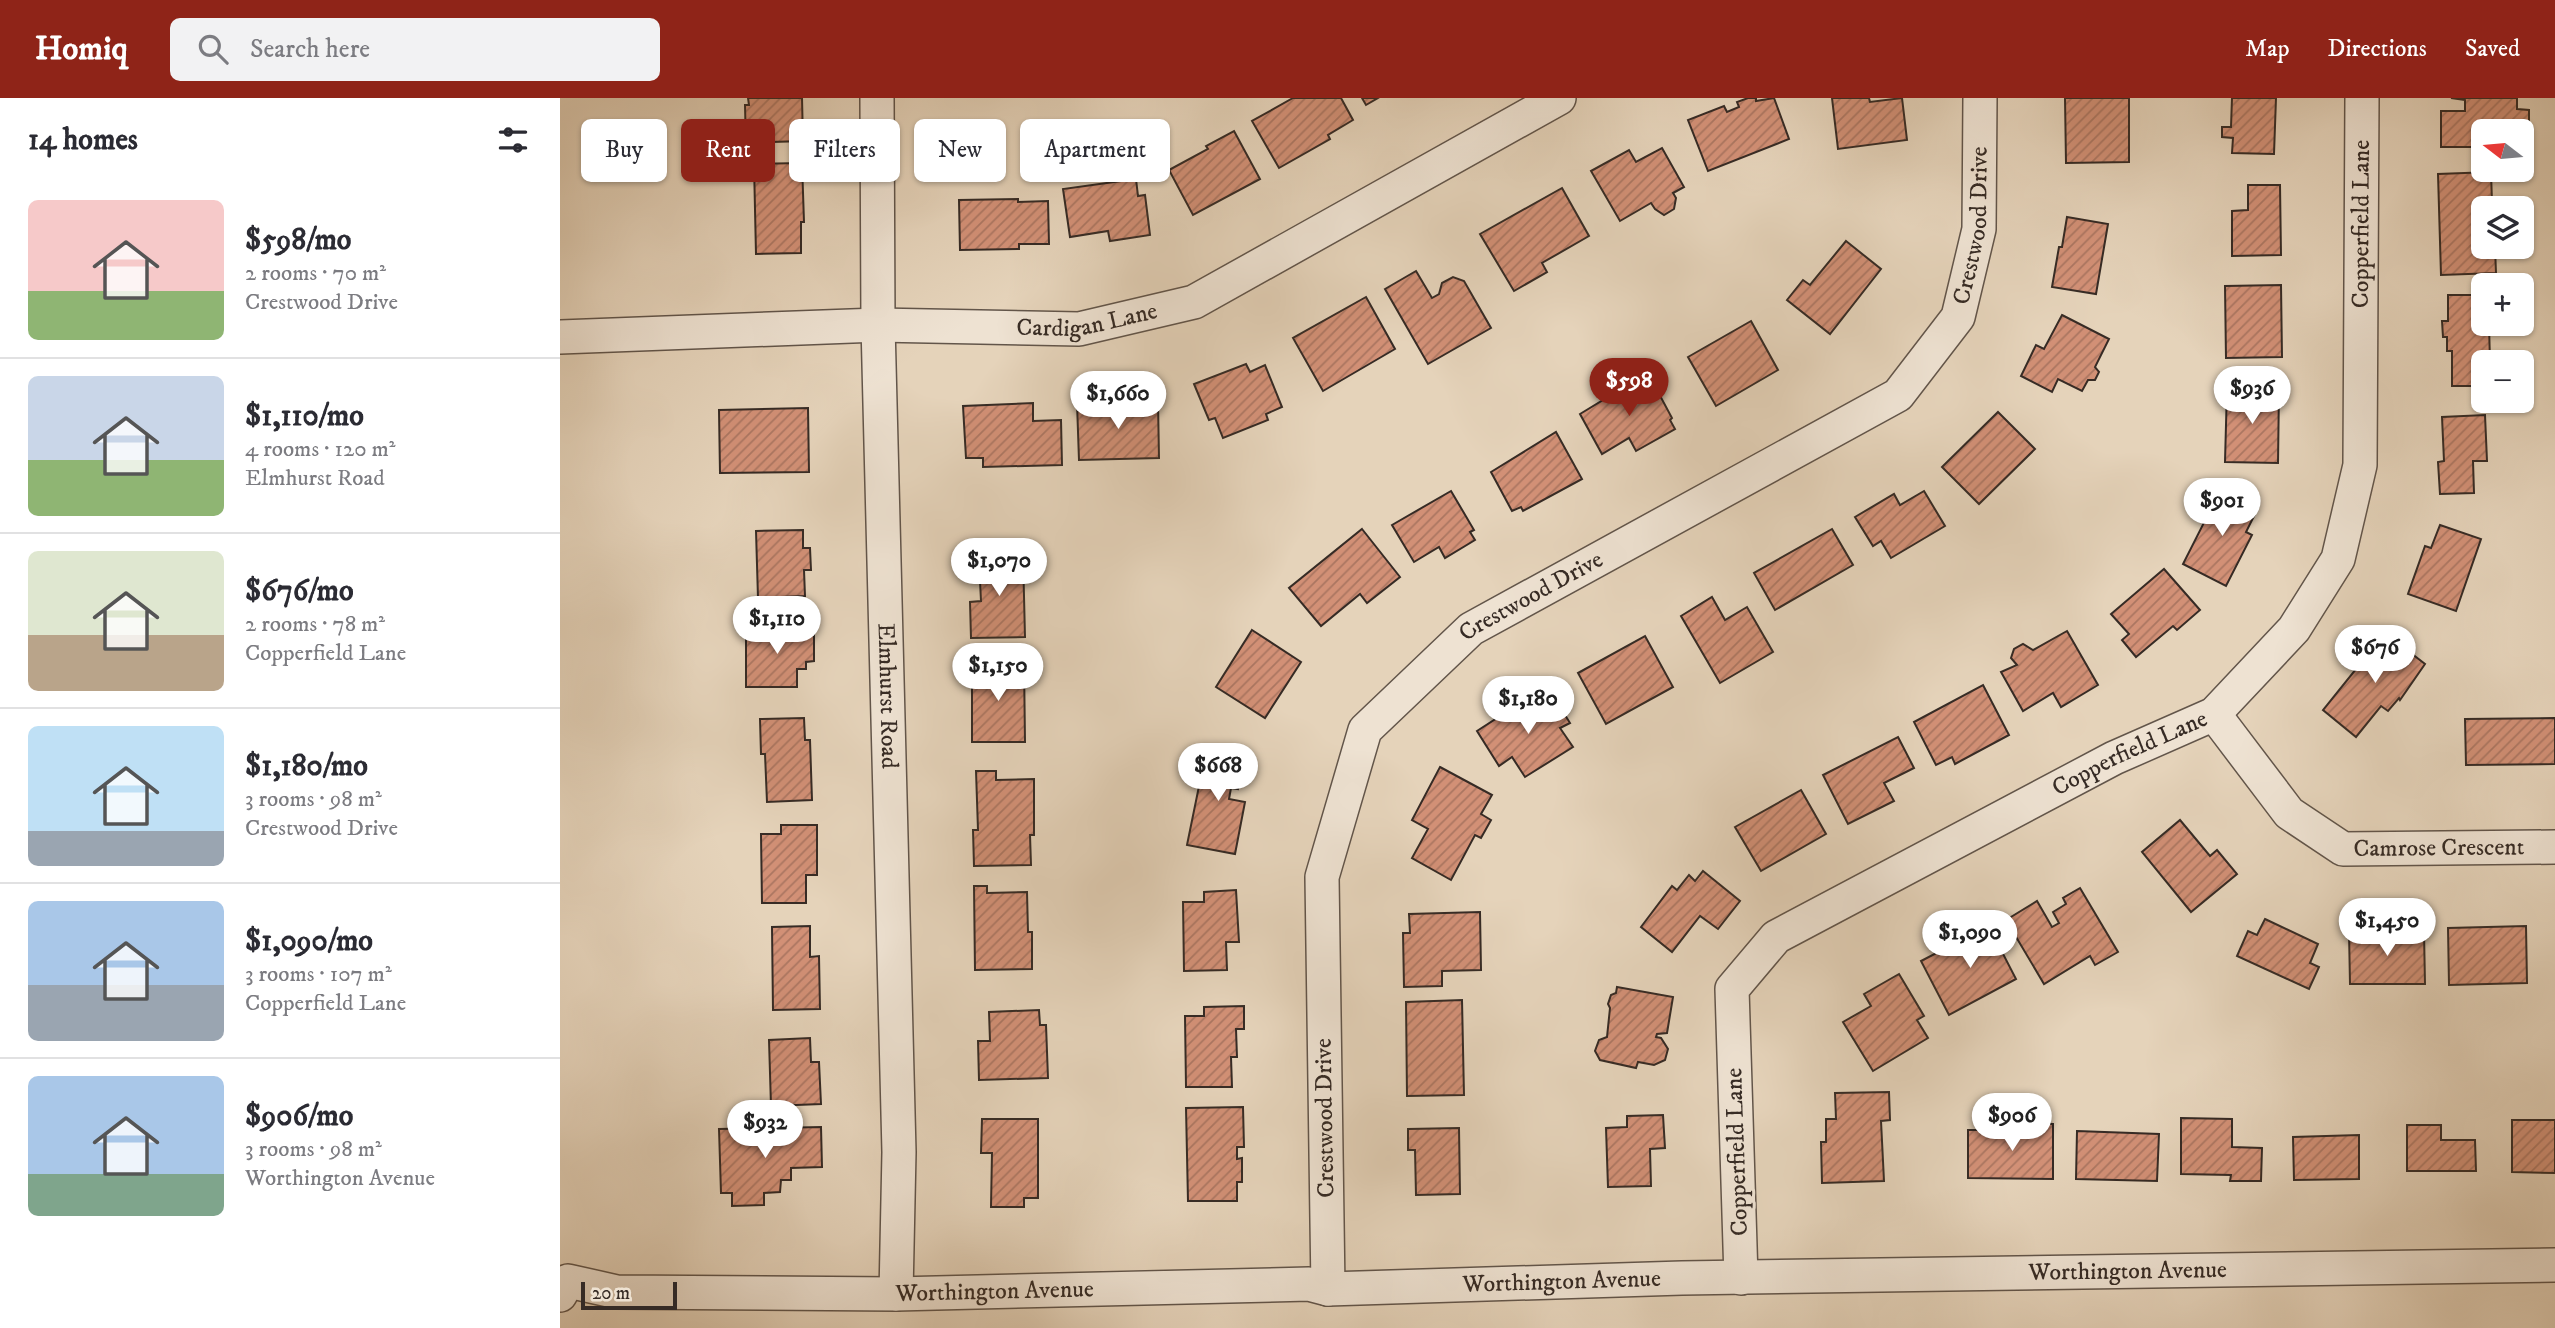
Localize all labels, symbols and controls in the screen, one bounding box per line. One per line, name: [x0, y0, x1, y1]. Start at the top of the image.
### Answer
search box: [170, 18, 660, 81]
text: Homiq: [35, 29, 128, 70]
icon: search: [194, 30, 232, 68]
text: Search here: [250, 33, 370, 66]
text: Map: [2245, 34, 2290, 64]
text: Directions: [2328, 34, 2427, 64]
text: Saved: [2465, 34, 2520, 64]
chip: Buy: [581, 119, 667, 182]
chip: Rent: [681, 119, 775, 182]
chip: Filters: [789, 119, 900, 182]
chip: New: [914, 119, 1006, 182]
chip: Apartment: [1020, 119, 1170, 182]
north arrow: [2471, 119, 2534, 182]
map controls: [2471, 119, 2534, 413]
icon: filters: [494, 121, 532, 159]
text: 14 homes: [28, 122, 138, 159]
street label: Copperfield Lane: [2346, 140, 2377, 308]
street label: Crestwood Drive: [1946, 146, 1995, 308]
button: layers: [2471, 196, 2534, 259]
text: $598/mo: [245, 222, 351, 259]
icon: home: [84, 228, 168, 312]
text: 2 rooms · 70 m²: [245, 259, 386, 288]
button: +: [2471, 273, 2534, 336]
text: Crestwood Drive: [245, 288, 398, 317]
street label: Cardigan Lane: [1016, 296, 1160, 344]
button: −: [2471, 350, 2534, 413]
pin: $598: [1588, 358, 1670, 418]
text: $598: [1606, 366, 1652, 395]
pin: $936: [2211, 366, 2293, 426]
pin: $1,660: [1061, 372, 1175, 431]
text: $936: [2230, 374, 2274, 403]
text: $1,660: [1086, 379, 1150, 408]
text: $1,110/mo: [245, 398, 364, 435]
icon: home: [84, 404, 168, 488]
text: 4 rooms · 120 m²: [245, 435, 396, 464]
text: Elmhurst Road: [245, 464, 385, 493]
pin: $901: [2181, 478, 2263, 538]
text: $901: [2200, 486, 2244, 515]
pin: $1,070: [942, 538, 1056, 598]
street label: Crestwood Drive: [1452, 545, 1608, 648]
text: $1,070: [967, 546, 1031, 575]
text: $676/mo: [245, 573, 353, 610]
icon: home: [84, 579, 168, 663]
pin: $1,110: [720, 596, 834, 656]
text: $1,110: [749, 604, 805, 633]
text: 2 rooms · 78 m²: [245, 610, 385, 639]
street label: Elmhurst Road: [871, 623, 904, 769]
pin: $676: [2334, 626, 2416, 685]
text: $676: [2351, 633, 2399, 662]
text: Copperfield Lane: [245, 639, 406, 668]
pin: $1,150: [941, 644, 1055, 703]
text: $1,150: [968, 651, 1028, 680]
pin: $1,180: [1471, 676, 1585, 736]
text: $1,180: [1498, 684, 1558, 713]
street label: Copperfield Lane: [2047, 704, 2212, 803]
pin: $668: [1177, 744, 1259, 803]
text: $1,180/mo: [245, 748, 368, 785]
text: $668: [1194, 751, 1242, 780]
icon: home: [84, 754, 168, 838]
text: 3 rooms · 98 m²: [245, 785, 382, 814]
text: Crestwood Drive: [245, 814, 398, 843]
street label: Camrose Crescent: [2353, 832, 2525, 864]
pin: $1,450: [2330, 898, 2444, 958]
text: $1,450: [2355, 906, 2419, 935]
pin: $1,090: [1913, 910, 2027, 970]
text: $1,090: [1938, 918, 2002, 947]
text: $1,090/mo: [245, 923, 373, 960]
icon: home: [84, 929, 168, 1013]
text: 3 rooms · 107 m²: [245, 960, 392, 989]
text: Copperfield Lane: [245, 989, 406, 1018]
street label: Crestwood Drive: [1309, 1038, 1341, 1198]
street label: Copperfield Lane: [1719, 1067, 1755, 1237]
pin: $906: [1971, 1094, 2053, 1153]
text: $906/mo: [245, 1098, 353, 1135]
pin: $932: [724, 1100, 806, 1160]
text: $906: [1988, 1101, 2036, 1130]
icon: home: [84, 1104, 168, 1188]
text: $932: [743, 1108, 787, 1137]
text: 3 rooms · 98 m²: [245, 1135, 382, 1164]
text: Worthington Avenue: [245, 1164, 435, 1193]
street label: Worthington Avenue: [2027, 1255, 2227, 1288]
street label: Worthington Avenue: [1461, 1264, 1661, 1300]
street label: Worthington Avenue: [894, 1274, 1094, 1309]
scale bar: [581, 1279, 677, 1311]
text: 20 m: [592, 1282, 630, 1305]

